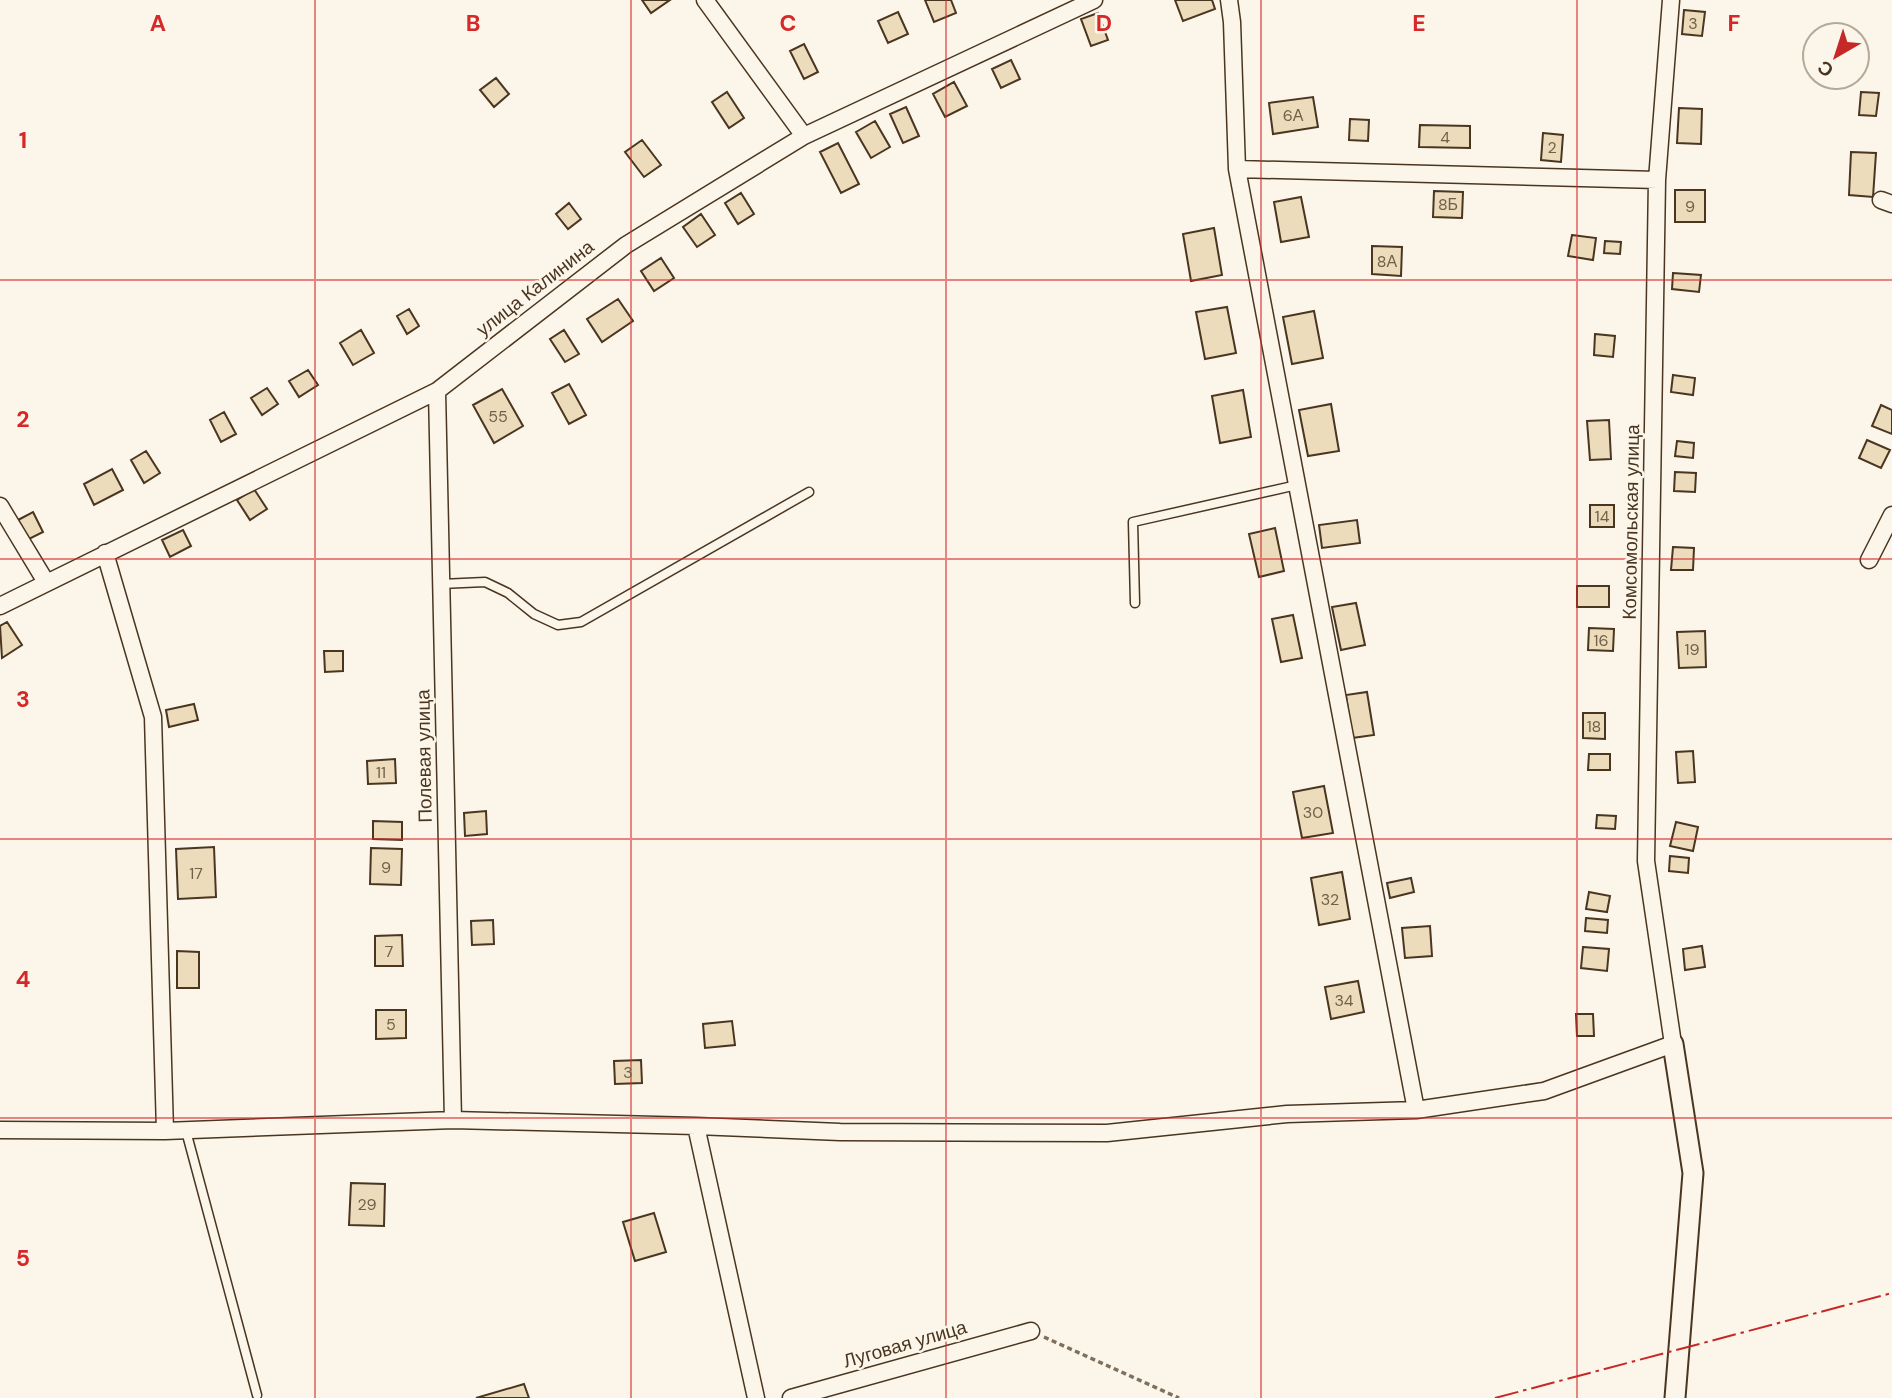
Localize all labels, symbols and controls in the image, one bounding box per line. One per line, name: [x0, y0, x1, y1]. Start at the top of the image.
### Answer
text: A: [150, 8, 166, 38]
text: B: [466, 8, 480, 38]
text: C: [780, 8, 796, 38]
text: D: [1096, 8, 1112, 38]
text: E: [1412, 8, 1426, 38]
text: F: [1728, 8, 1741, 38]
house number: 3: [1688, 13, 1698, 34]
north arrow: [1801, 21, 1871, 91]
text: С: [1812, 55, 1839, 83]
house number: 6А: [1283, 105, 1304, 126]
text: 1: [19, 125, 27, 155]
house number: 4: [1440, 127, 1450, 148]
house number: 2: [1547, 137, 1557, 158]
house number: 8Б: [1438, 194, 1458, 215]
house number: 9: [1685, 196, 1695, 217]
street label: улица Калинина: [471, 234, 599, 342]
house number: 8А: [1377, 251, 1398, 272]
text: 2: [16, 404, 30, 434]
house number: 55: [488, 406, 508, 427]
street label: Комсомольская улица: [1617, 424, 1645, 620]
house number: 14: [1595, 506, 1610, 527]
house number: 16: [1593, 630, 1609, 651]
house number: 19: [1684, 639, 1700, 660]
text: 3: [16, 684, 30, 714]
street label: Полевая улица: [410, 689, 438, 823]
house number: 18: [1587, 716, 1601, 737]
house number: 11: [376, 762, 386, 783]
house number: 30: [1303, 802, 1323, 823]
house number: 9: [381, 857, 391, 878]
house number: 17: [189, 863, 203, 884]
house number: 32: [1321, 889, 1339, 910]
house number: 7: [385, 941, 393, 962]
text: 4: [16, 964, 31, 994]
house number: 34: [1334, 990, 1354, 1011]
house number: 5: [386, 1014, 396, 1035]
house number: 3: [623, 1062, 633, 1083]
house number: 29: [357, 1194, 377, 1215]
text: 5: [16, 1243, 30, 1273]
street label: Луговая улица: [840, 1314, 970, 1374]

